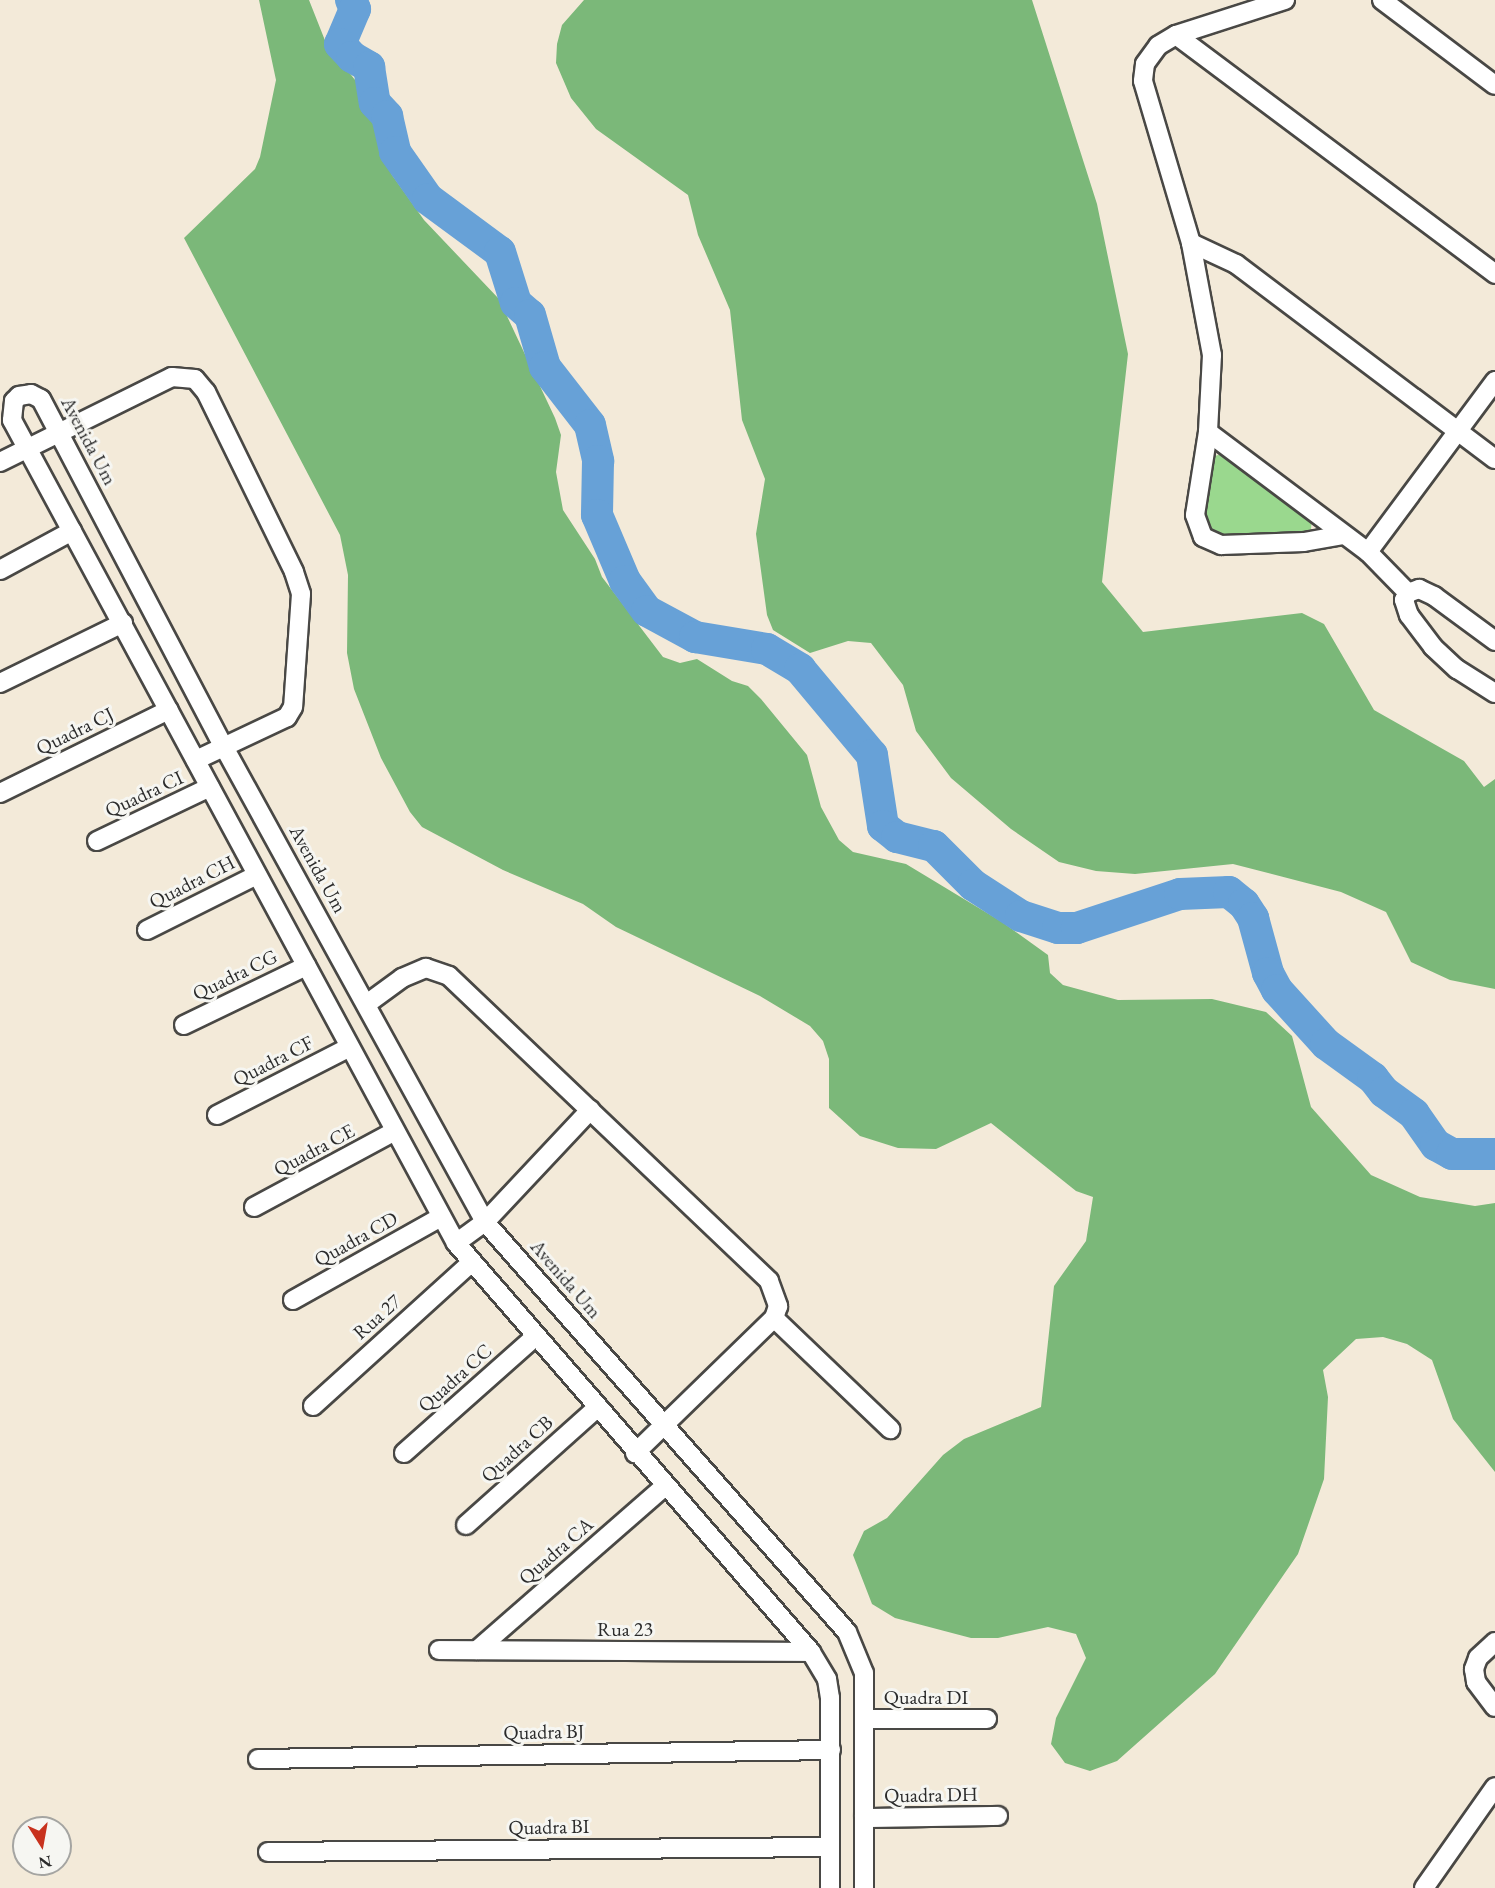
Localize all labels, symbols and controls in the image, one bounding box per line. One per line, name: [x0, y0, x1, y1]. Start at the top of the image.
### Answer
street label: Avenida Um: [56, 393, 122, 489]
street label: Quadra CJ: [32, 702, 118, 760]
street label: Quadra CI: [101, 765, 187, 823]
street label: Avenida Um: [284, 821, 352, 917]
street label: Quadra CH: [145, 850, 239, 914]
street label: Quadra CG: [189, 944, 281, 1006]
street label: Quadra CF: [229, 1031, 317, 1091]
street label: Quadra CE: [269, 1119, 359, 1181]
street label: Quadra CD: [310, 1206, 402, 1272]
street label: Avenida Um: [525, 1235, 607, 1323]
street label: Rua 27: [348, 1289, 406, 1345]
street label: Quadra CC: [413, 1339, 497, 1417]
street label: Quadra CB: [476, 1410, 558, 1488]
street label: Quadra CA: [514, 1512, 598, 1590]
street label: Rua 23: [597, 1617, 653, 1641]
street label: Quadra DI: [884, 1685, 968, 1709]
street label: Quadra BJ: [503, 1719, 585, 1745]
street label: Quadra DH: [884, 1782, 978, 1808]
street label: Quadra BI: [508, 1814, 590, 1840]
north arrow: [12, 1816, 72, 1876]
text: N: [37, 1851, 54, 1874]

